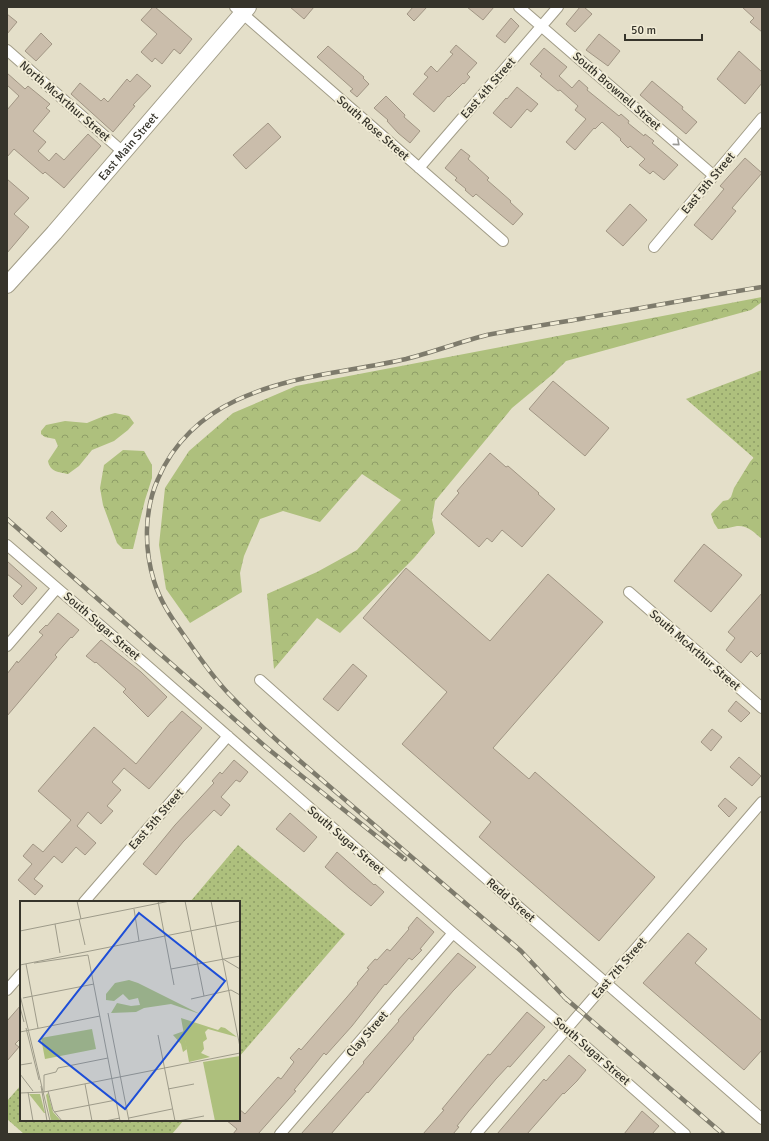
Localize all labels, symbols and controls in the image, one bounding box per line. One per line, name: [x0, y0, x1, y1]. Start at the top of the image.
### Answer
scale bar: [625, 16, 702, 42]
text: 50 m: [631, 23, 656, 38]
street label: South Brownell Street: [569, 49, 664, 134]
street label: East 4th Street: [458, 55, 519, 122]
street label: North McArthur Street: [16, 58, 113, 145]
street label: South Rose Street: [333, 93, 412, 164]
street label: East Main Street: [95, 110, 162, 184]
one-way arrow: [672, 138, 679, 145]
street label: East 5th Street: [678, 149, 739, 217]
street label: South Sugar Street: [60, 589, 143, 664]
street label: South McArthur Street: [646, 607, 743, 694]
street label: East 5th Street: [126, 786, 187, 853]
street label: South Sugar Street: [304, 803, 387, 878]
street label: Redd Street: [483, 875, 538, 926]
inset map: [20, 901, 240, 1121]
street label: East 7th Street: [589, 935, 650, 1002]
street label: Clay Street: [343, 1008, 391, 1060]
street label: South Sugar Street: [550, 1014, 633, 1089]

